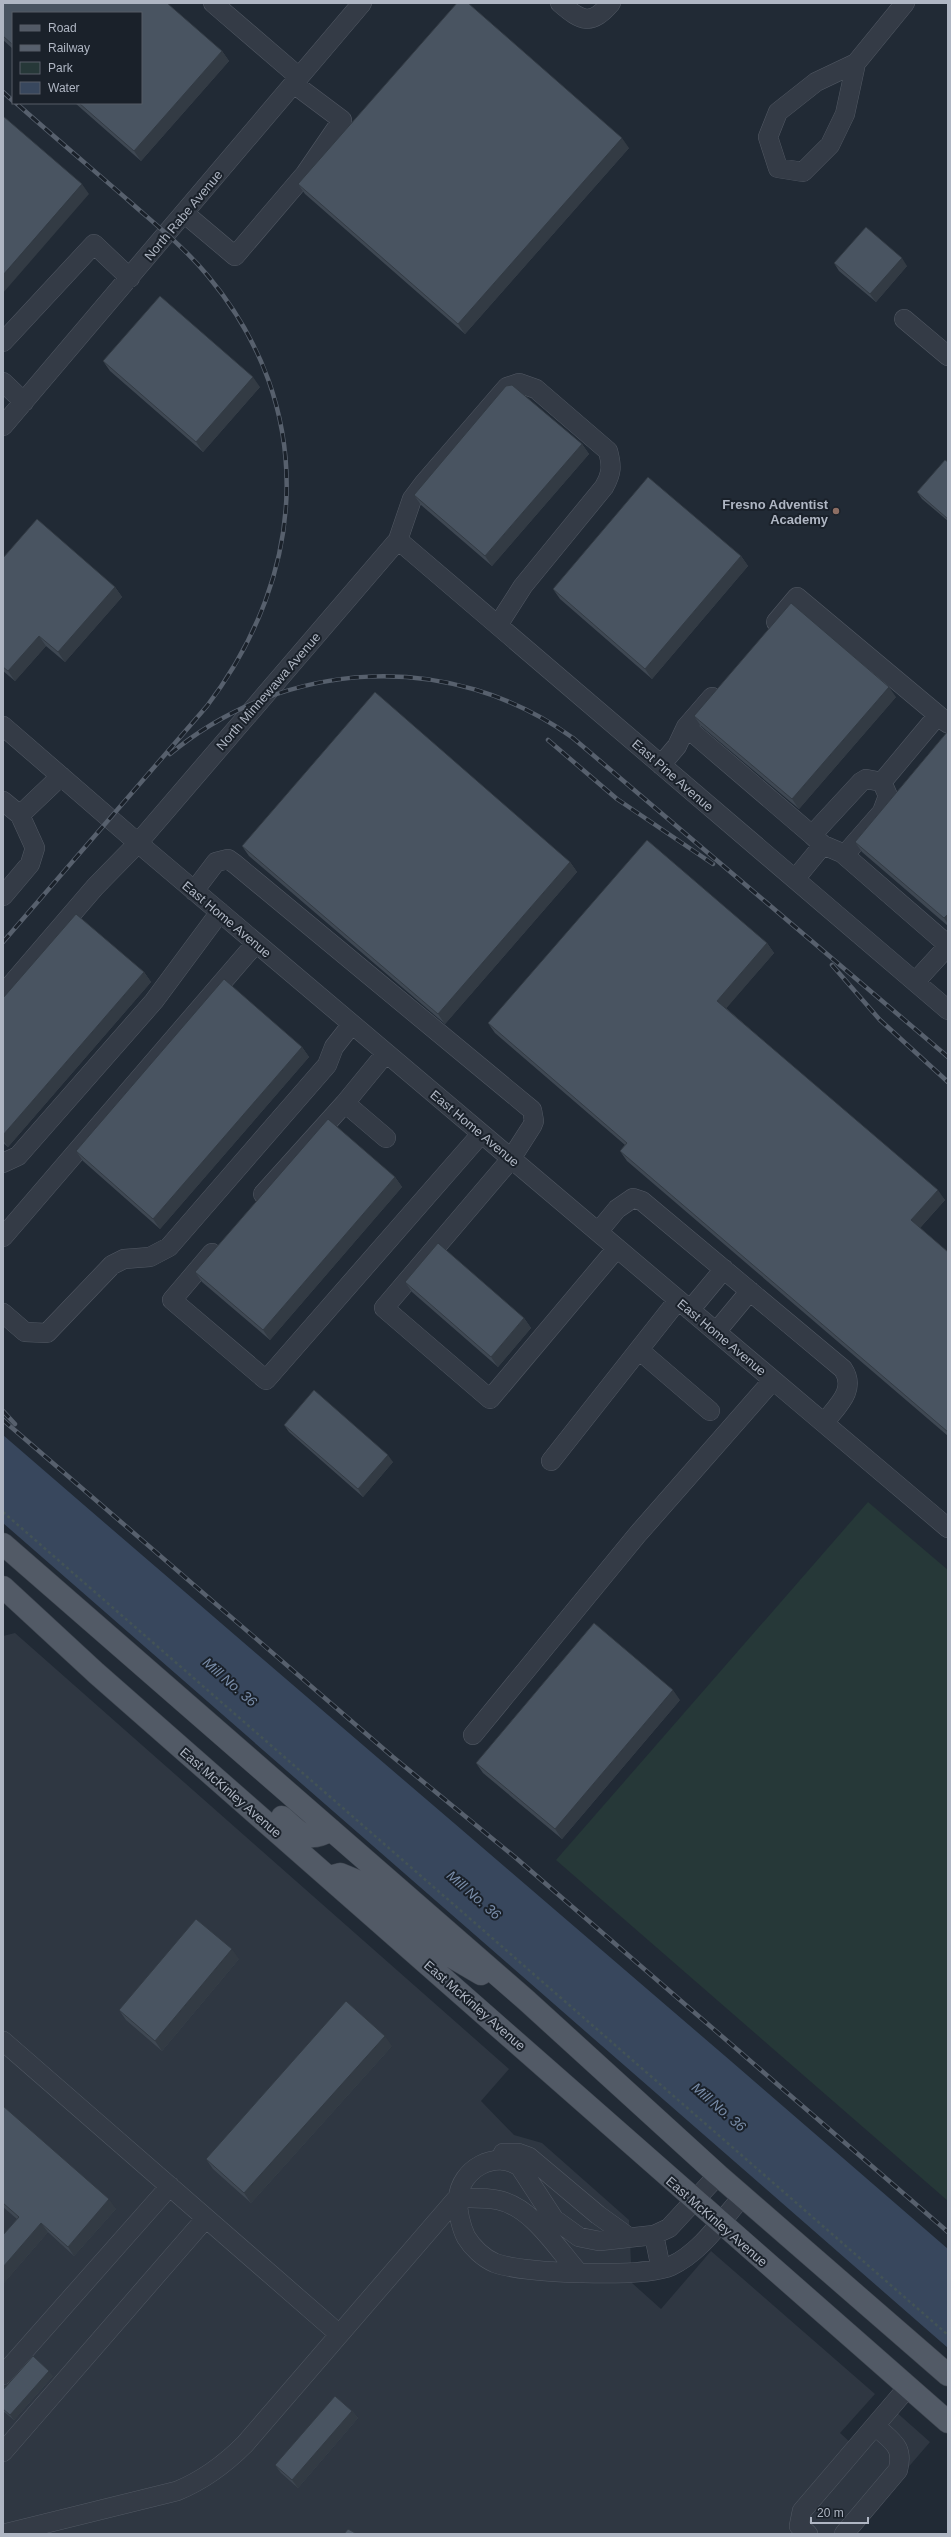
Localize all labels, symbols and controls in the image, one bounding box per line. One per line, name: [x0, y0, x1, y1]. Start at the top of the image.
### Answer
legend: [12, 12, 142, 104]
text: Road: [48, 21, 77, 35]
text: Railway: [48, 41, 90, 55]
text: Park: [48, 61, 74, 75]
text: Water: [48, 81, 80, 95]
street label: North Rabe Avenue: [141, 167, 226, 264]
place label: Fresno Adventist Academy: [722, 497, 829, 527]
marker: Fresno Adventist Academy: [831, 506, 841, 516]
street label: North Minnewawa Avenue: [213, 630, 324, 753]
street label: East Pine Avenue: [629, 736, 716, 815]
street label: East Home Avenue: [179, 878, 274, 961]
street label: East Home Avenue: [427, 1087, 522, 1170]
street label: East Home Avenue: [674, 1296, 769, 1379]
water label: Mill No. 36: [200, 1654, 260, 1710]
street label: East McKinley Avenue: [177, 1744, 284, 1840]
water label: Mill No. 36: [444, 1867, 504, 1923]
street label: East McKinley Avenue: [421, 1957, 528, 2053]
water label: Mill No. 36: [689, 2079, 749, 2135]
street label: East McKinley Avenue: [663, 2173, 770, 2269]
scale bar: [811, 2499, 868, 2525]
text: 20 m: [817, 2506, 844, 2520]

